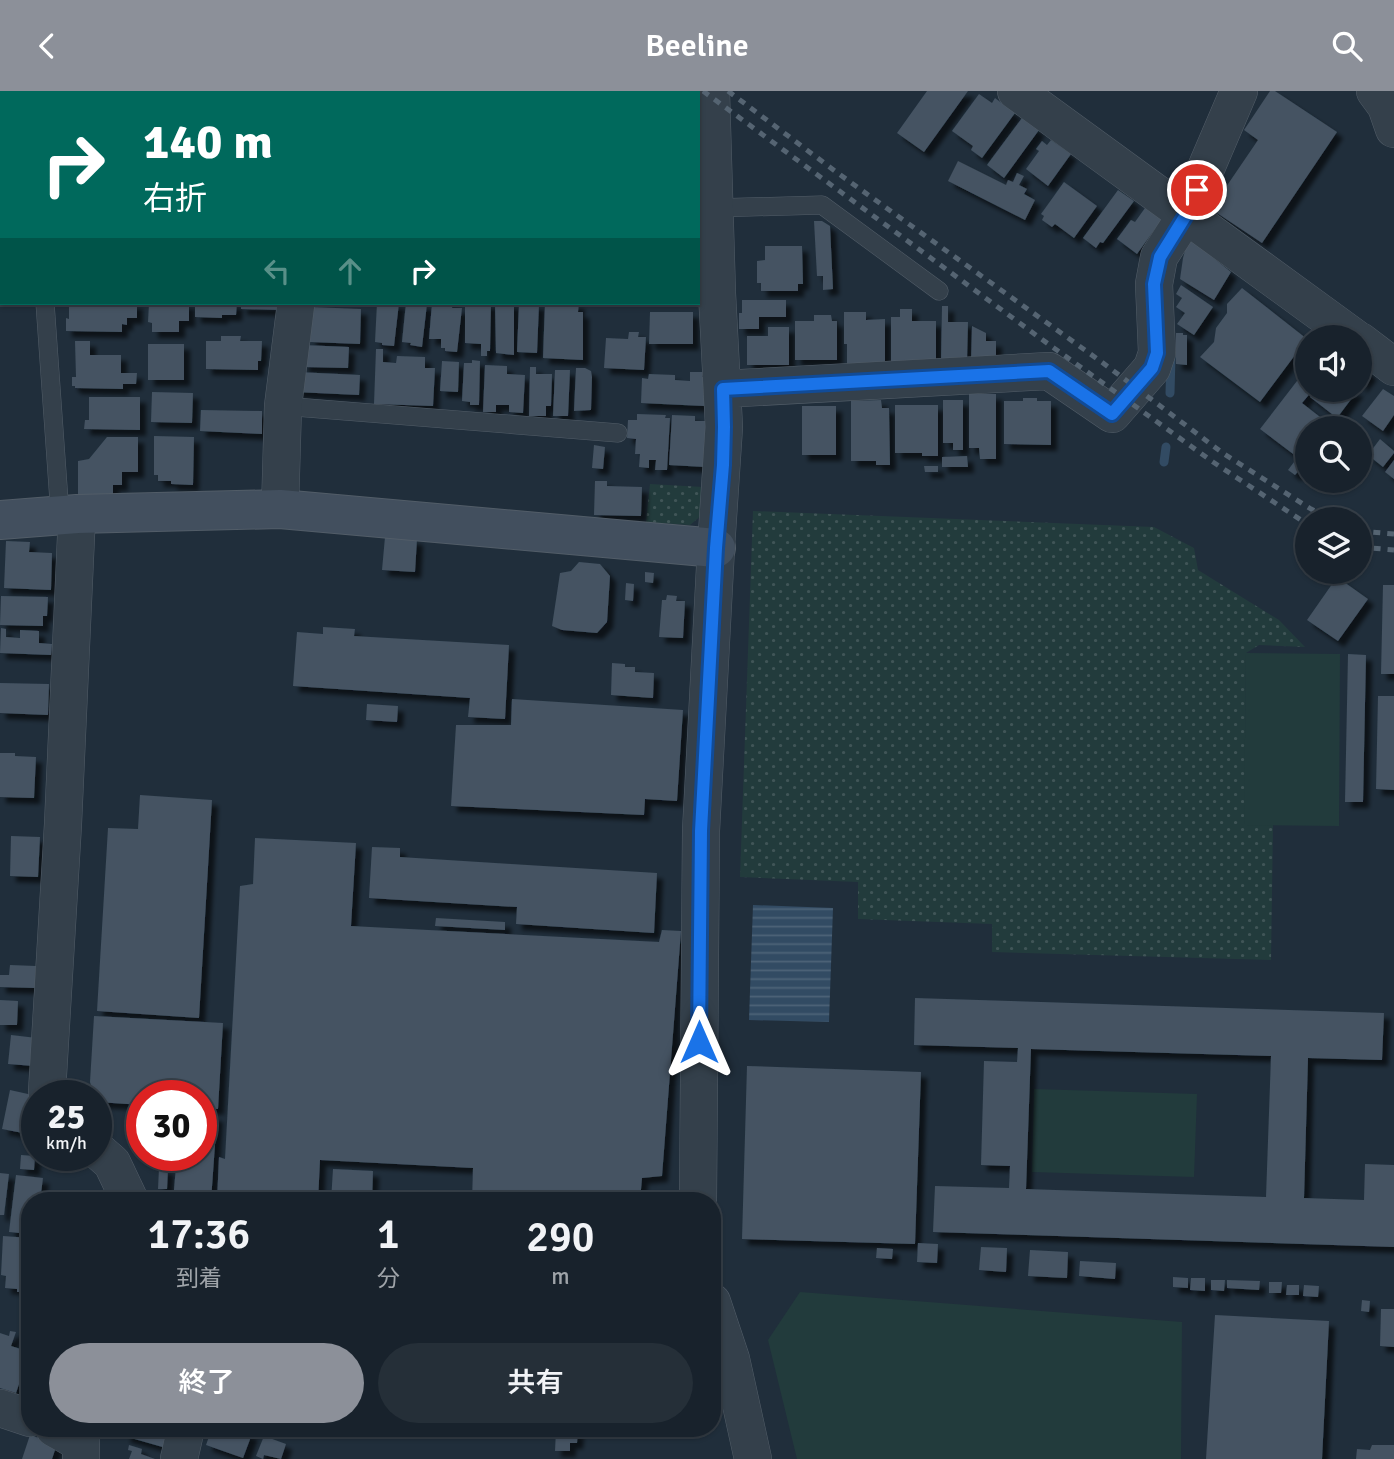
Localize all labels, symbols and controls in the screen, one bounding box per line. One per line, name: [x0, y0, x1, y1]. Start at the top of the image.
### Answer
text: Beeline: [645, 26, 749, 65]
icon: back: [28, 27, 66, 65]
icon: search: [1328, 27, 1366, 65]
text: 140 m: [143, 112, 273, 172]
icon: right: [28, 119, 119, 210]
pin: [1167, 160, 1227, 220]
icon: arrive: [1178, 171, 1216, 209]
text: 右折: [143, 179, 207, 218]
icon: left: [258, 252, 296, 290]
icon: ahead: [331, 252, 369, 290]
icon: right: [404, 252, 442, 290]
map controls: [1295, 325, 1372, 584]
button: sound: [1295, 325, 1372, 402]
button: search: [1295, 416, 1372, 493]
button: layers: [1295, 507, 1372, 584]
position arrow: [662, 1005, 736, 1079]
speed limit sign: 30: [126, 1080, 217, 1171]
text: 25: [48, 1095, 85, 1138]
text: km/h: [46, 1132, 87, 1154]
text: 17:36: [148, 1209, 250, 1260]
text: 1: [377, 1209, 400, 1260]
text: 290: [526, 1212, 594, 1263]
text: m: [551, 1262, 570, 1291]
text: 到着: [176, 1264, 222, 1293]
text: 分: [377, 1264, 400, 1293]
button: 終了: [49, 1343, 364, 1423]
button: 共有: [378, 1343, 693, 1423]

